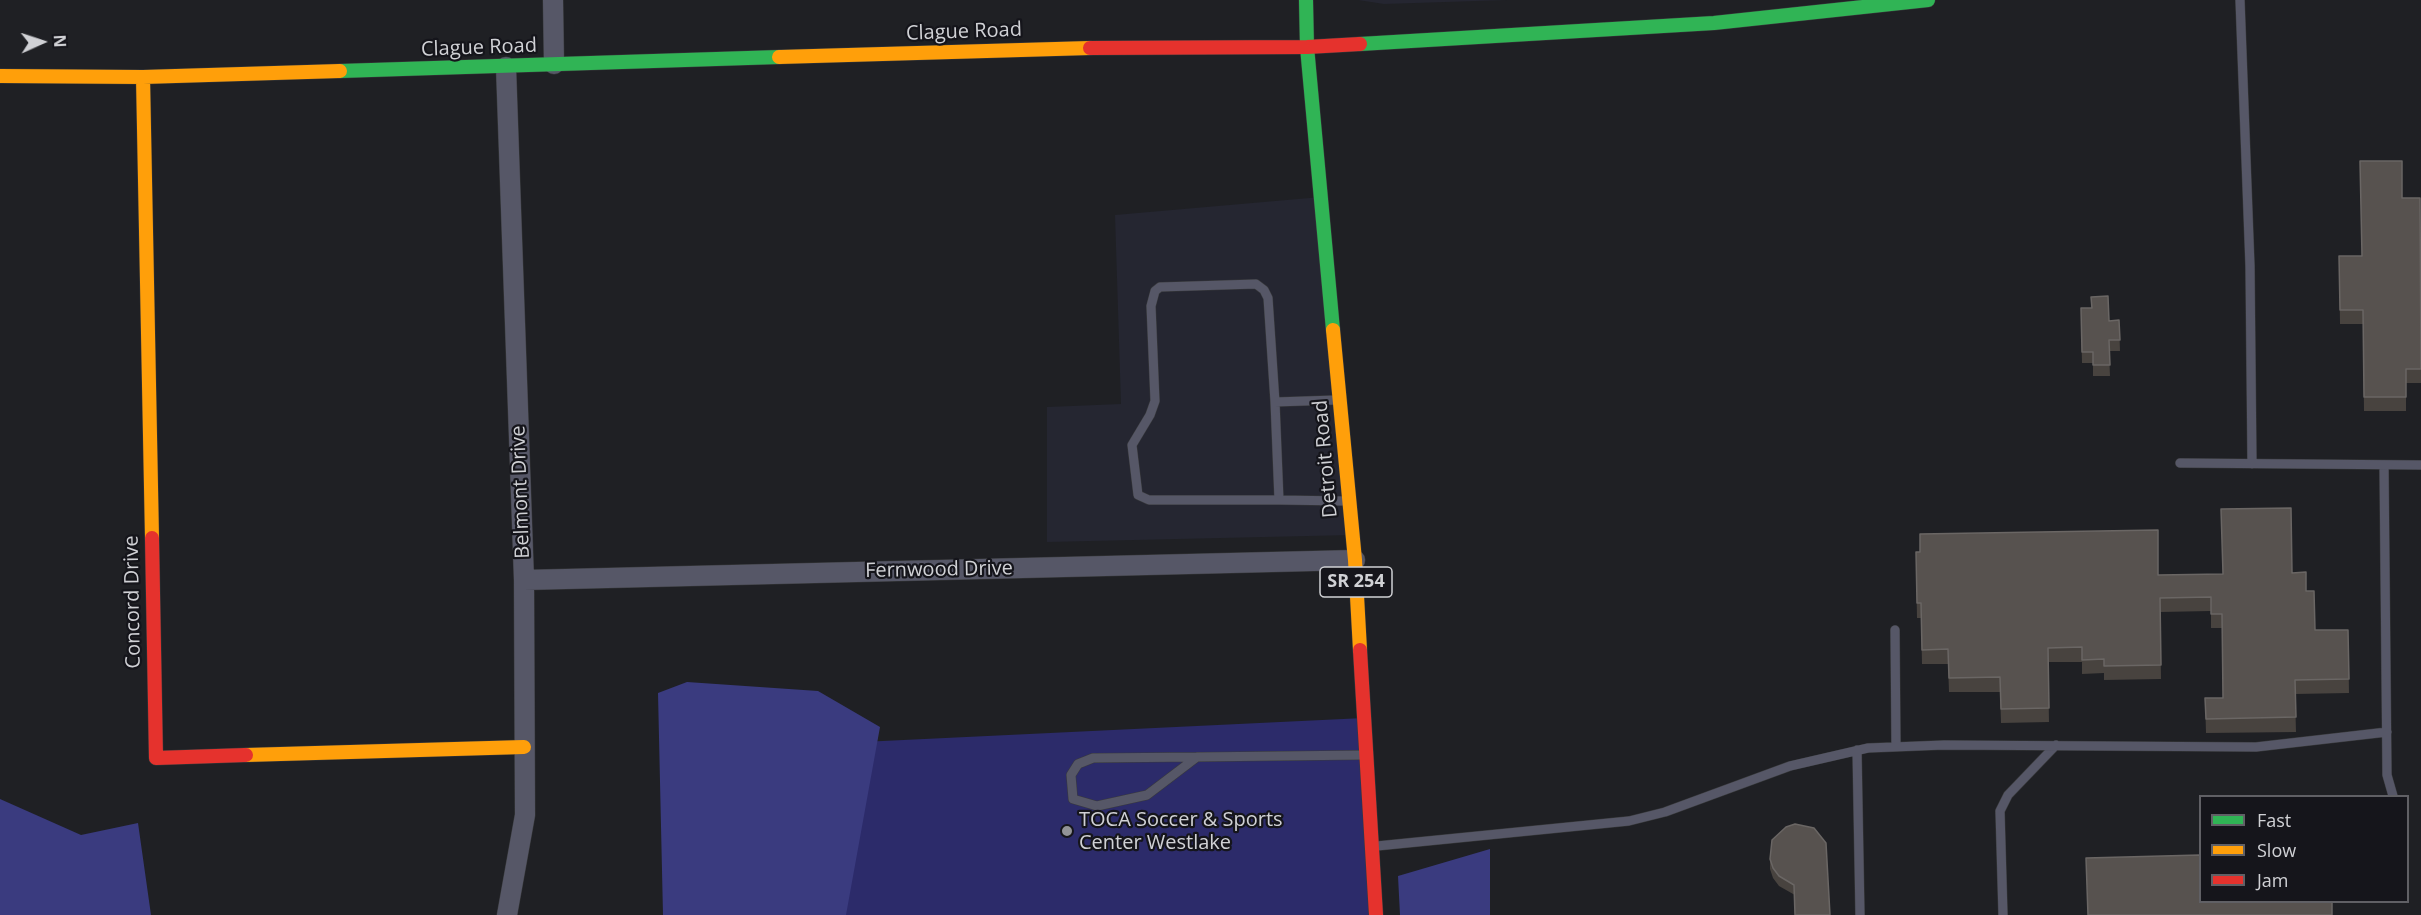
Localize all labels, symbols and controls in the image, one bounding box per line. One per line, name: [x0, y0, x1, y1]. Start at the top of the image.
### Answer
north arrow: [12, 12, 72, 72]
street label: Clague Road: [906, 18, 1022, 46]
text: N: [49, 34, 71, 48]
street label: Clague Road: [421, 34, 537, 62]
street label: Detroit Road: [1309, 399, 1343, 519]
street label: Belmont Drive: [507, 425, 535, 559]
street label: Concord Drive: [120, 535, 146, 669]
street label: Fernwood Drive: [865, 557, 1013, 583]
road number: SR 254: [1320, 567, 1392, 597]
legend: [2199, 795, 2409, 903]
place label: TOCA Soccer & Sports Center Westlake: [1079, 808, 1283, 855]
text: Fast: [2257, 808, 2291, 832]
marker: TOCA Soccer & Sports Center Westlake: [1060, 824, 1074, 838]
text: Slow: [2257, 838, 2296, 862]
text: Jam: [2257, 868, 2289, 892]

